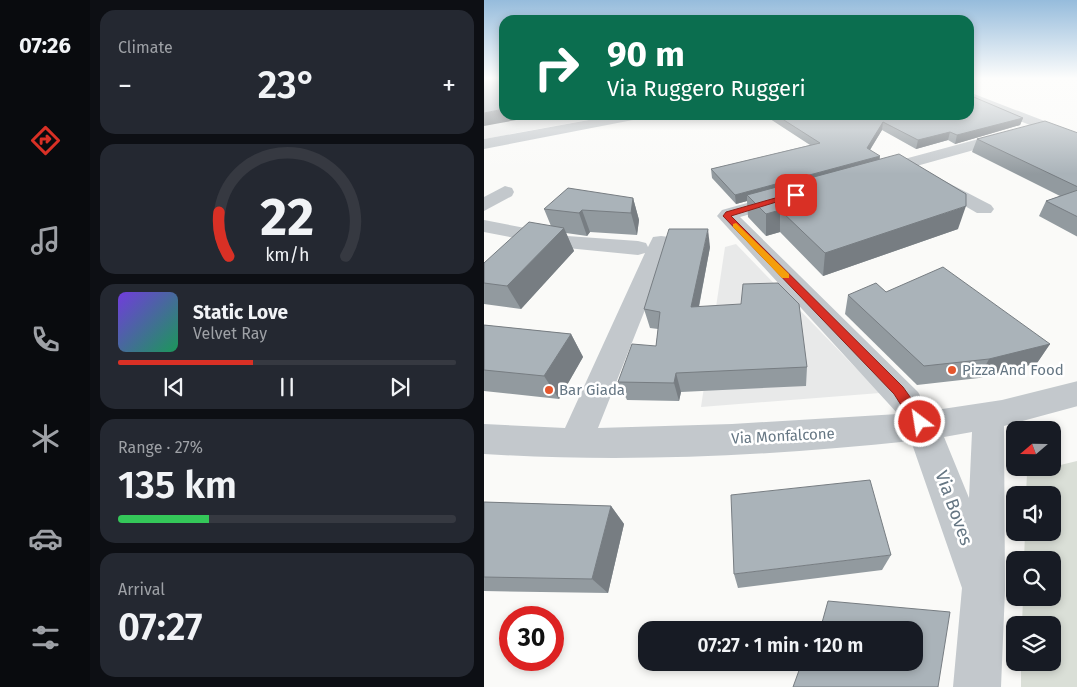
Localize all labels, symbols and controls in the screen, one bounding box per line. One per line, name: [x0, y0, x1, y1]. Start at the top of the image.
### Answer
text: 07:26: [19, 32, 71, 59]
text: 90 m: [607, 33, 685, 75]
icon: right: [524, 35, 589, 100]
text: Climate: [118, 38, 173, 57]
text: 23°: [258, 62, 316, 108]
text: −: [118, 69, 132, 102]
text: +: [442, 69, 456, 102]
text: Via Ruggero Ruggeri: [607, 75, 806, 102]
icon: directions: [28, 123, 63, 158]
pin: [775, 174, 817, 216]
icon: arrive: [782, 181, 810, 209]
text: 22: [260, 186, 314, 249]
icon: music: [28, 223, 63, 258]
text: km/h: [265, 244, 309, 266]
text: Static Love: [193, 301, 288, 324]
icon: phone: [28, 322, 63, 357]
text: Velvet Ray: [193, 324, 267, 343]
place label: Pizza And Food: [962, 361, 1064, 379]
marker: Pizza And Food: [946, 364, 958, 376]
icon: previous: [160, 373, 188, 401]
icon: pause: [273, 373, 301, 401]
icon: next: [386, 373, 414, 401]
place label: Bar Giada: [559, 381, 625, 399]
marker: Bar Giada: [543, 384, 555, 396]
position arrow: [893, 395, 945, 447]
icon: climate: [28, 421, 63, 456]
north arrow: [1006, 421, 1062, 476]
map controls: [1006, 421, 1061, 671]
street label: Via Monfalcone: [731, 424, 835, 448]
text: Range · 27%: [118, 438, 203, 457]
text: 135 km: [118, 462, 237, 508]
street label: Via Boves: [930, 468, 978, 548]
button: sound: [1006, 486, 1061, 541]
icon: car: [28, 521, 63, 556]
button: search: [1006, 551, 1061, 606]
text: Arrival: [118, 580, 165, 599]
text: 07:27: [118, 604, 203, 650]
speed limit sign: 30: [499, 606, 564, 671]
button: layers: [1006, 616, 1061, 671]
icon: filters: [28, 620, 63, 655]
text: 07:27 · 1 min · 120 m: [698, 634, 863, 657]

